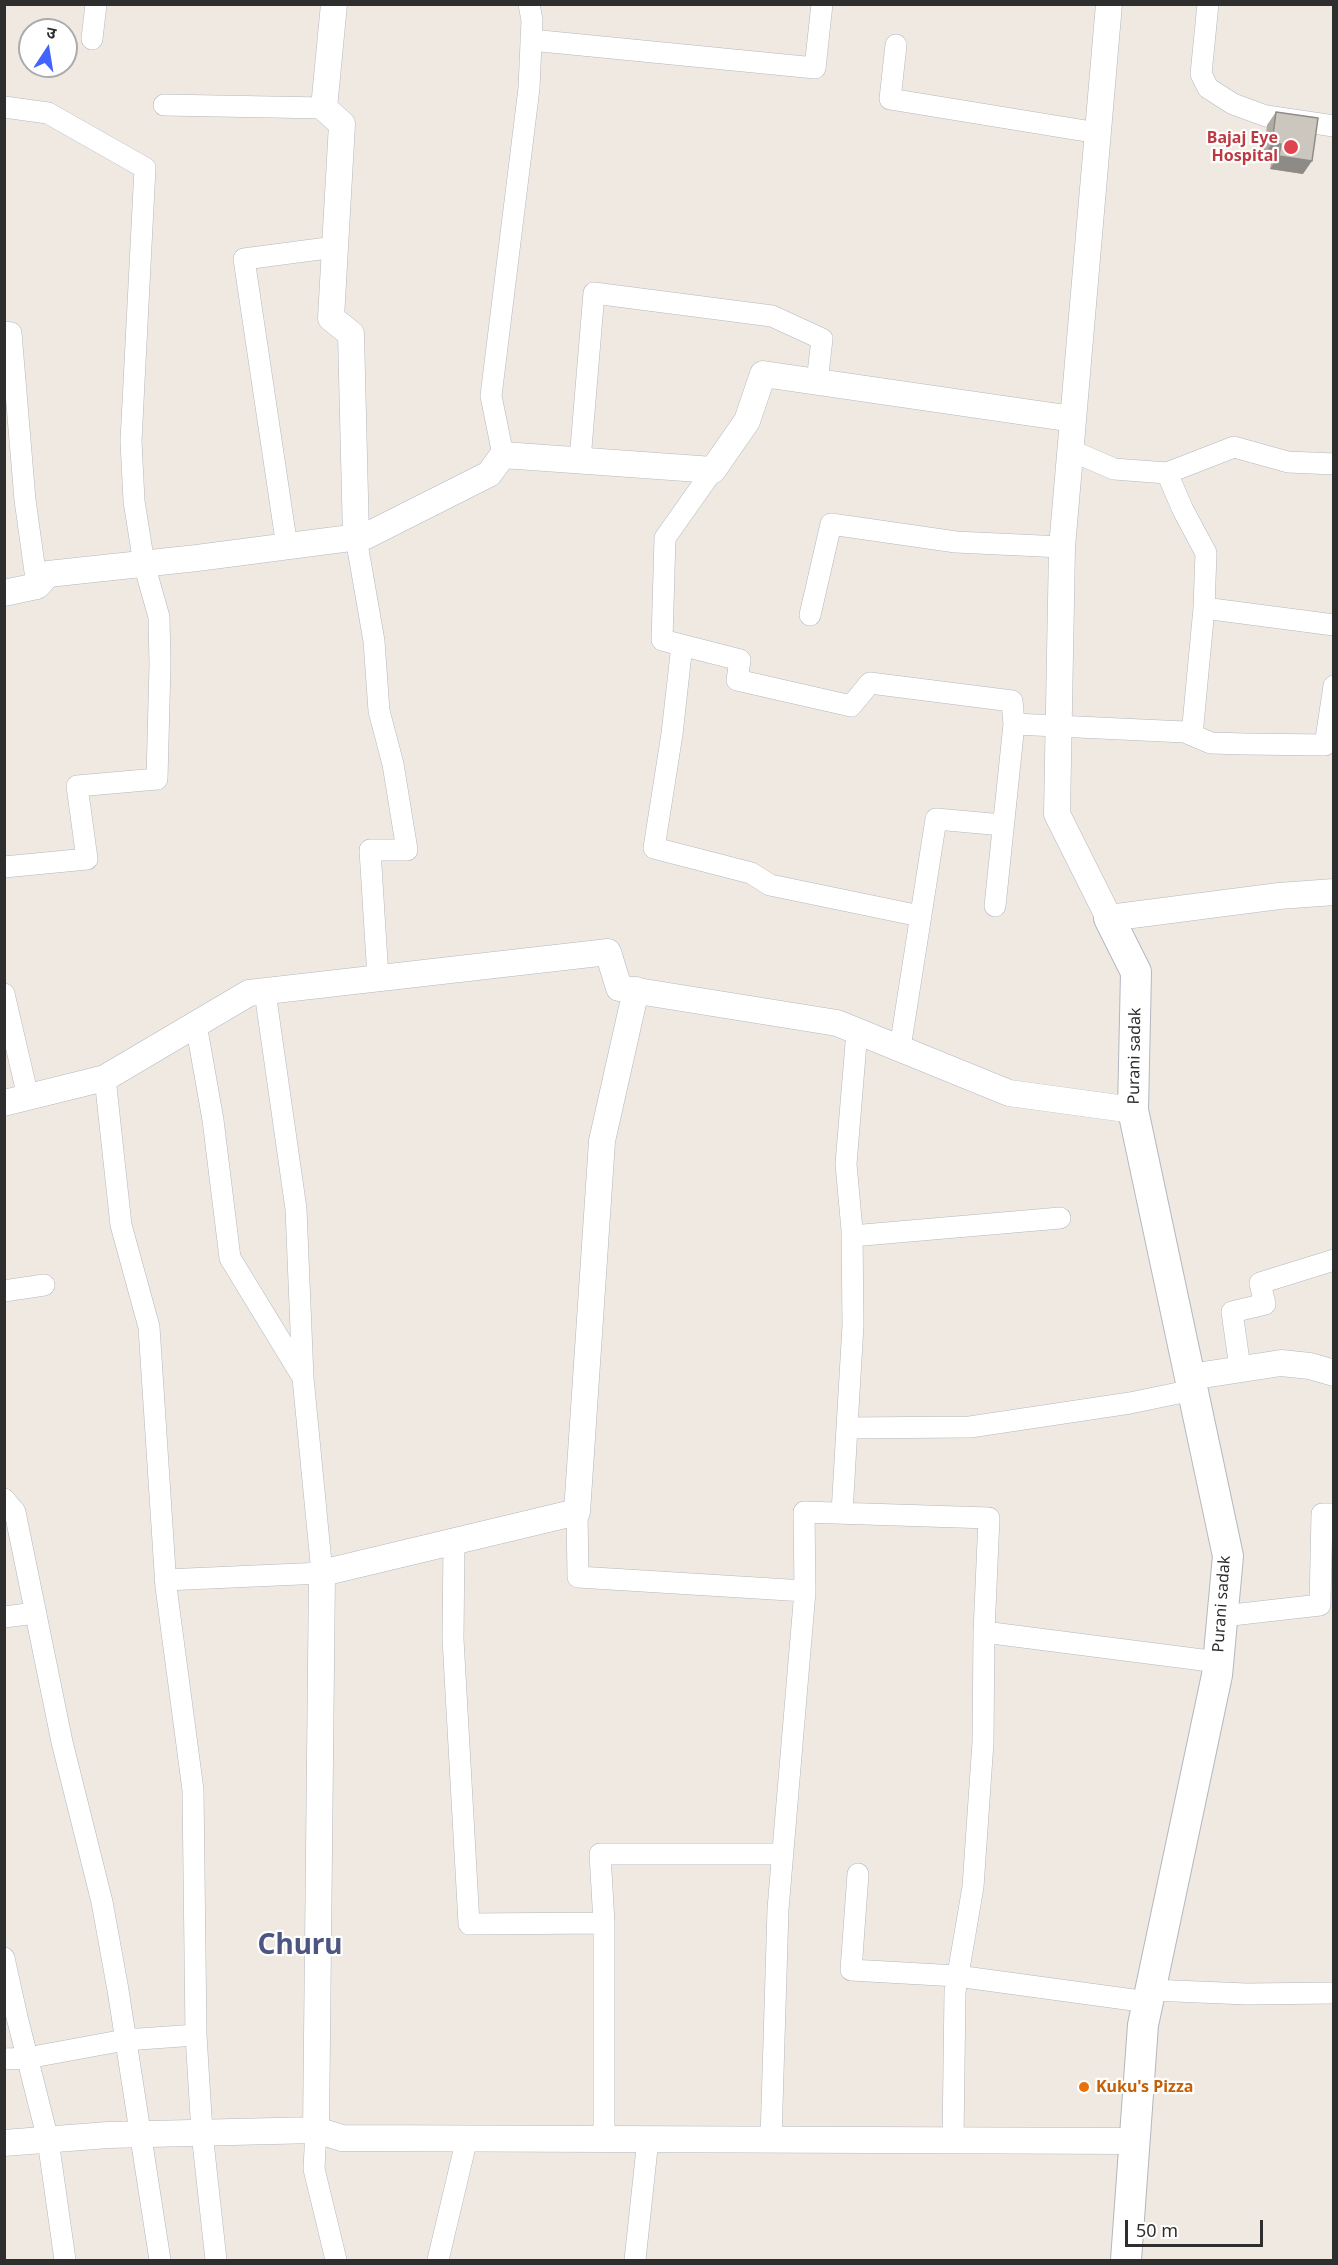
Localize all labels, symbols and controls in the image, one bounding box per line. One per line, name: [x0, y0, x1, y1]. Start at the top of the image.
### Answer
north arrow: [18, 18, 78, 78]
text: उ: [44, 21, 58, 44]
place label: Bajaj Eye Hospital: [1207, 128, 1278, 166]
marker: Bajaj Eye Hospital: [1282, 138, 1300, 156]
street label: Purani sadak: [1125, 1007, 1145, 1105]
street label: Purani sadak: [1209, 1555, 1235, 1653]
district label: Churu: [257, 1929, 343, 1963]
place label: Kuku's Pizza: [1096, 2077, 1193, 2097]
marker: Kuku's Pizza: [1077, 2080, 1091, 2094]
scale bar: [1128, 2208, 1266, 2246]
text: 50 m: [1136, 2218, 1178, 2242]

